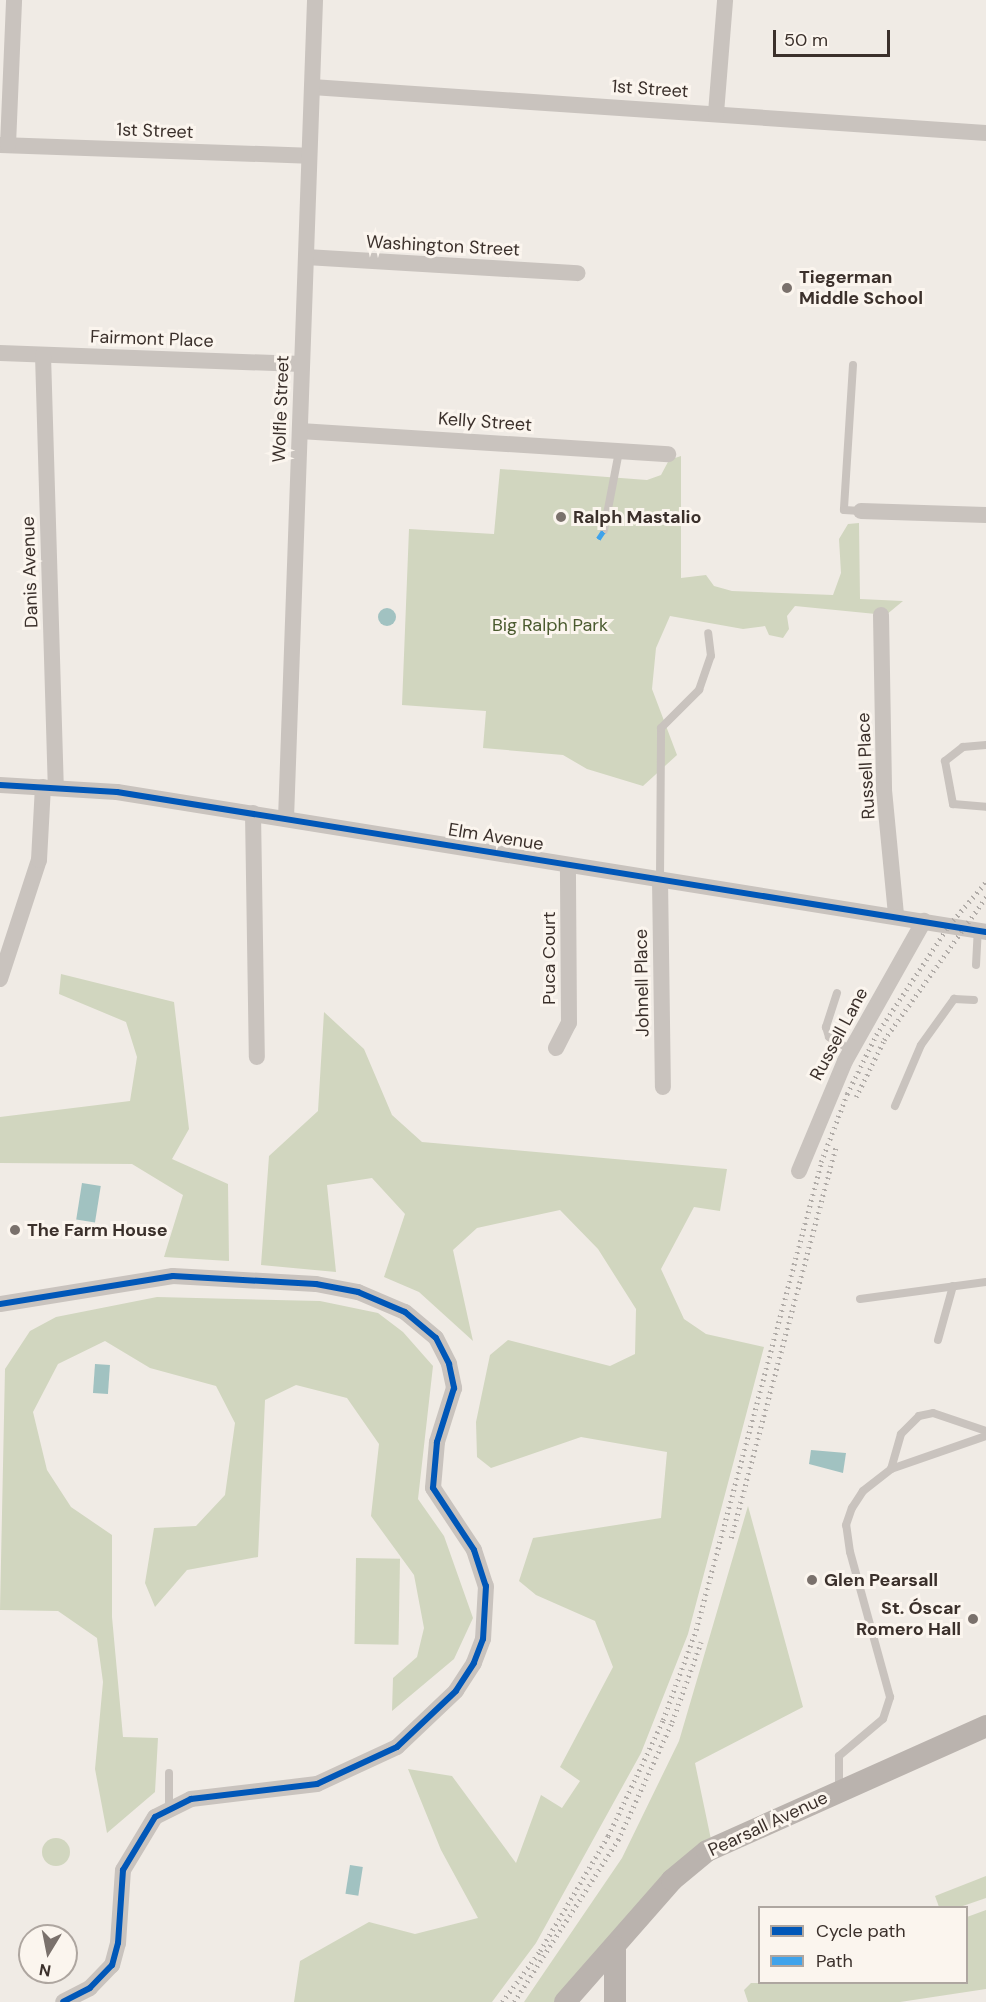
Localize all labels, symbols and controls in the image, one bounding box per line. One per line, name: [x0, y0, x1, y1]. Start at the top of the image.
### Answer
scale bar: [776, 18, 893, 56]
text: 50 m: [784, 28, 828, 52]
street label: 1st Street: [611, 76, 689, 102]
street label: 1st Street: [116, 119, 194, 143]
street label: Washington Street: [366, 231, 520, 261]
place label: Tiegerman Middle School: [799, 267, 923, 310]
marker: Tiegerman Middle School: [780, 281, 794, 295]
street label: Fairmont Place: [90, 326, 214, 352]
street label: Wolfle Street: [268, 355, 294, 463]
street label: Kelly Street: [437, 408, 533, 436]
place label: Ralph Mastalio: [573, 506, 701, 528]
marker: Ralph Mastalio: [554, 510, 568, 524]
street label: Danis Avenue: [17, 516, 43, 628]
park label: Big Ralph Park: [492, 614, 608, 636]
street label: Russell Place: [852, 712, 880, 820]
street label: Elm Avenue: [447, 819, 545, 855]
street label: Puca Court: [538, 911, 560, 1005]
street label: Johnell Place: [630, 929, 654, 1037]
street label: Russell Lane: [806, 984, 872, 1084]
place label: The Farm House: [27, 1219, 168, 1241]
marker: The Farm House: [8, 1223, 22, 1237]
place label: Glen Pearsall: [824, 1569, 938, 1591]
marker: Glen Pearsall: [805, 1573, 819, 1587]
place label: St. Óscar Romero Hall: [856, 1598, 961, 1640]
marker: St. Óscar Romero Hall: [966, 1612, 980, 1626]
street label: Pearsall Avenue: [705, 1787, 831, 1861]
legend: [758, 1906, 968, 1984]
text: Cycle path: [816, 1919, 906, 1943]
north arrow: [18, 1924, 78, 1984]
text: Path: [816, 1949, 853, 1973]
text: N: [38, 1959, 53, 1982]

